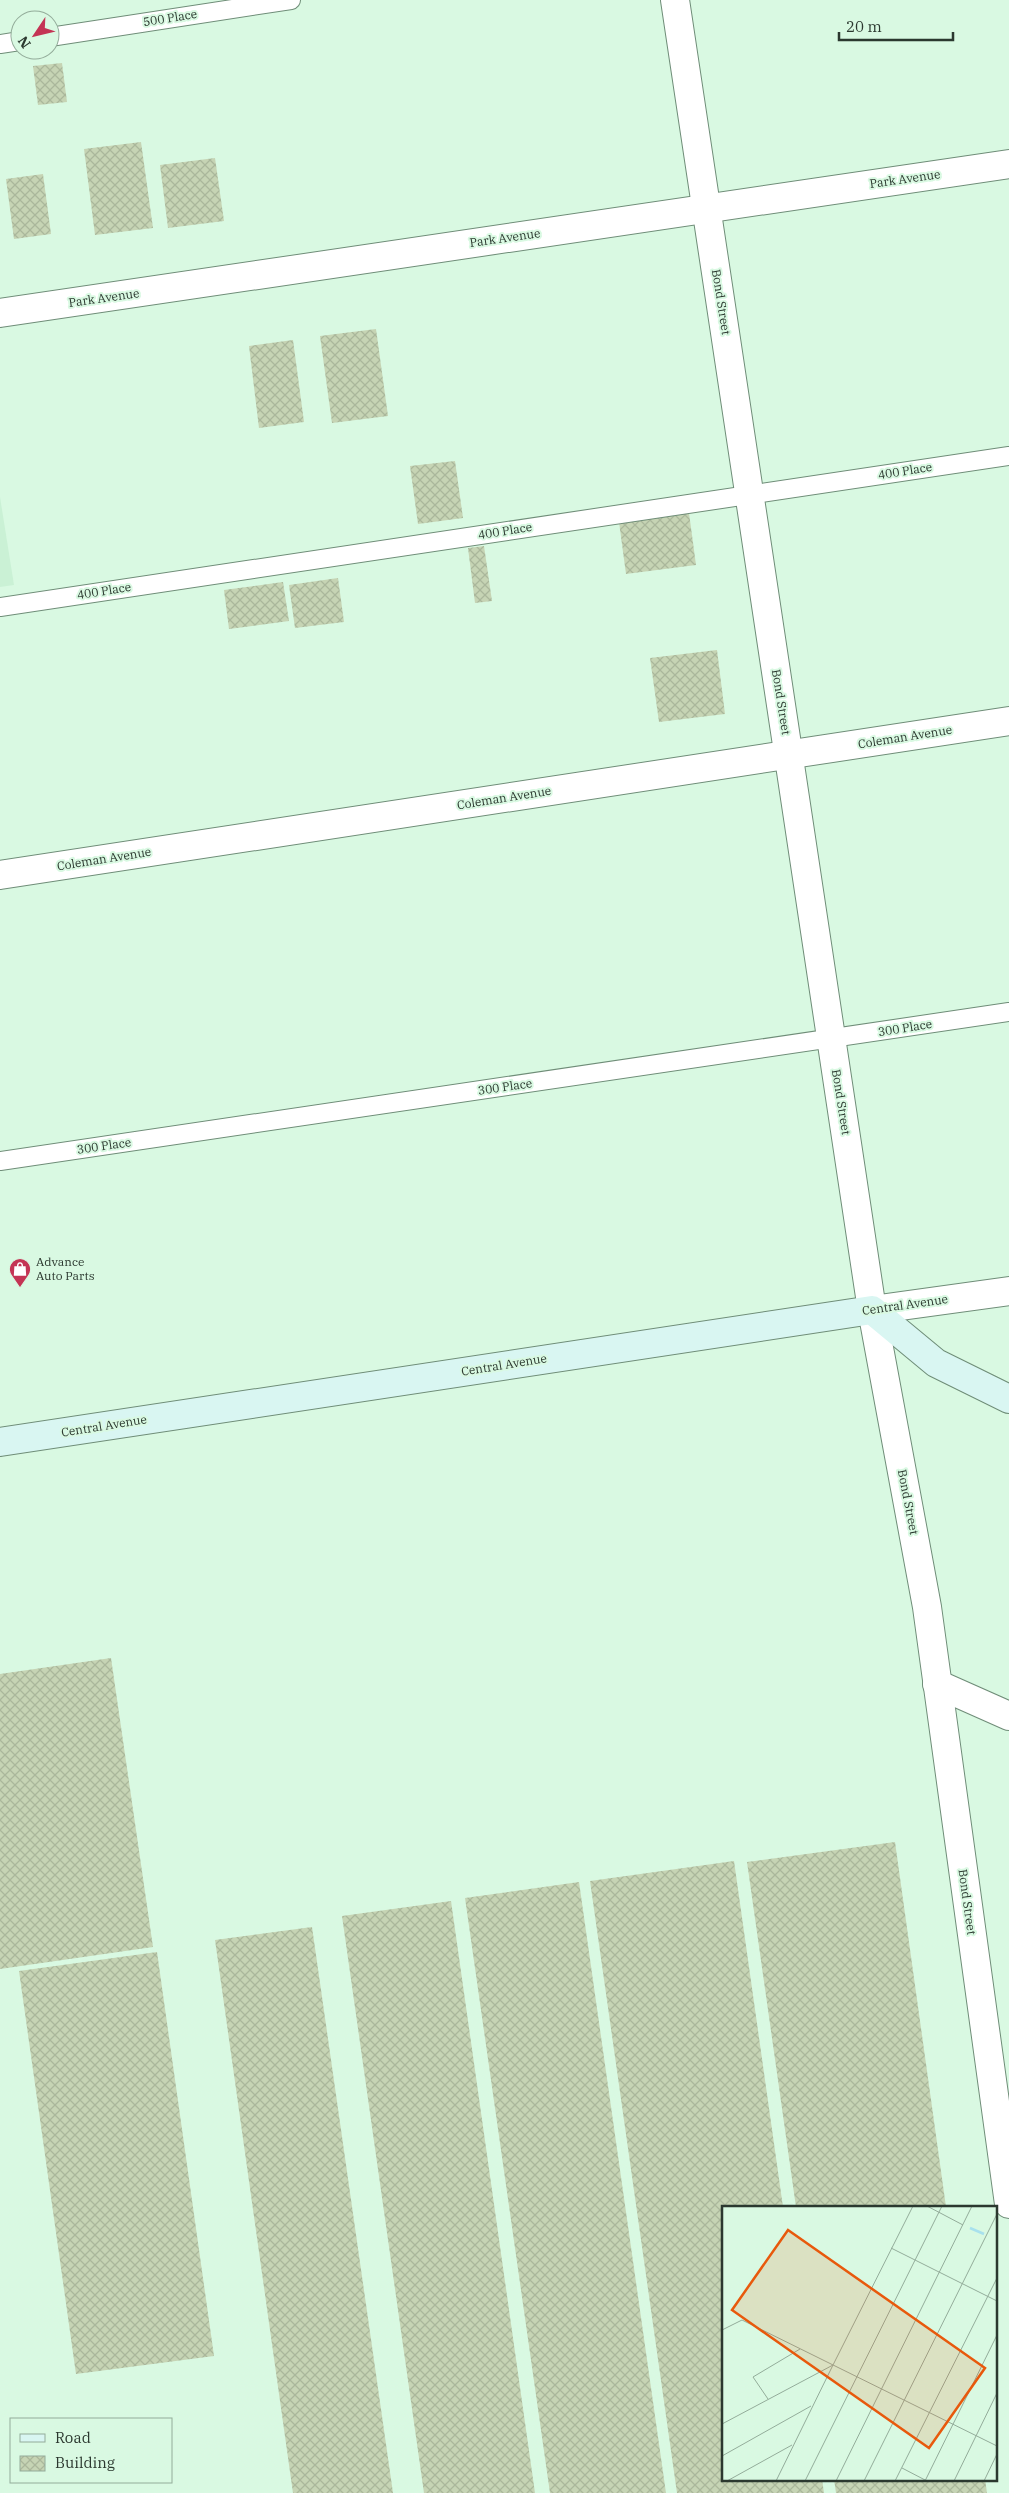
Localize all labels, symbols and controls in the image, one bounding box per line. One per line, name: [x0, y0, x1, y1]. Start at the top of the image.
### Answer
street label: 500 Place: [142, 6, 198, 29]
north arrow: [10, 10, 60, 60]
scale bar: [839, 10, 953, 42]
text: 20 m: [846, 17, 882, 36]
text: N: [14, 33, 35, 52]
street label: Park Avenue: [869, 166, 941, 191]
street label: Park Avenue: [469, 225, 541, 250]
street label: Bond Street: [709, 268, 734, 336]
street label: Park Avenue: [68, 285, 140, 310]
street label: 400 Place: [877, 459, 933, 482]
street label: 400 Place: [477, 519, 533, 542]
street label: 400 Place: [76, 579, 132, 602]
street label: Bond Street: [769, 668, 794, 736]
street label: Coleman Avenue: [857, 722, 953, 751]
street label: Coleman Avenue: [456, 783, 552, 812]
street label: Coleman Avenue: [56, 844, 152, 873]
street label: 300 Place: [877, 1016, 933, 1039]
street label: Bond Street: [829, 1068, 854, 1136]
street label: 300 Place: [477, 1075, 533, 1098]
street label: 300 Place: [76, 1134, 132, 1157]
place label: Advance Auto Parts: [36, 1254, 95, 1283]
shop icon: Advance Auto Parts: [8, 1257, 32, 1288]
street label: Central Avenue: [861, 1291, 949, 1318]
street label: Central Avenue: [460, 1350, 548, 1379]
street label: Central Avenue: [60, 1411, 148, 1440]
street label: Bond Street: [895, 1468, 922, 1536]
street label: Bond Street: [955, 1868, 980, 1936]
inset map: [722, 2206, 996, 2480]
legend: [10, 2418, 172, 2483]
text: Road: [55, 2428, 91, 2447]
text: Building: [55, 2453, 115, 2472]

